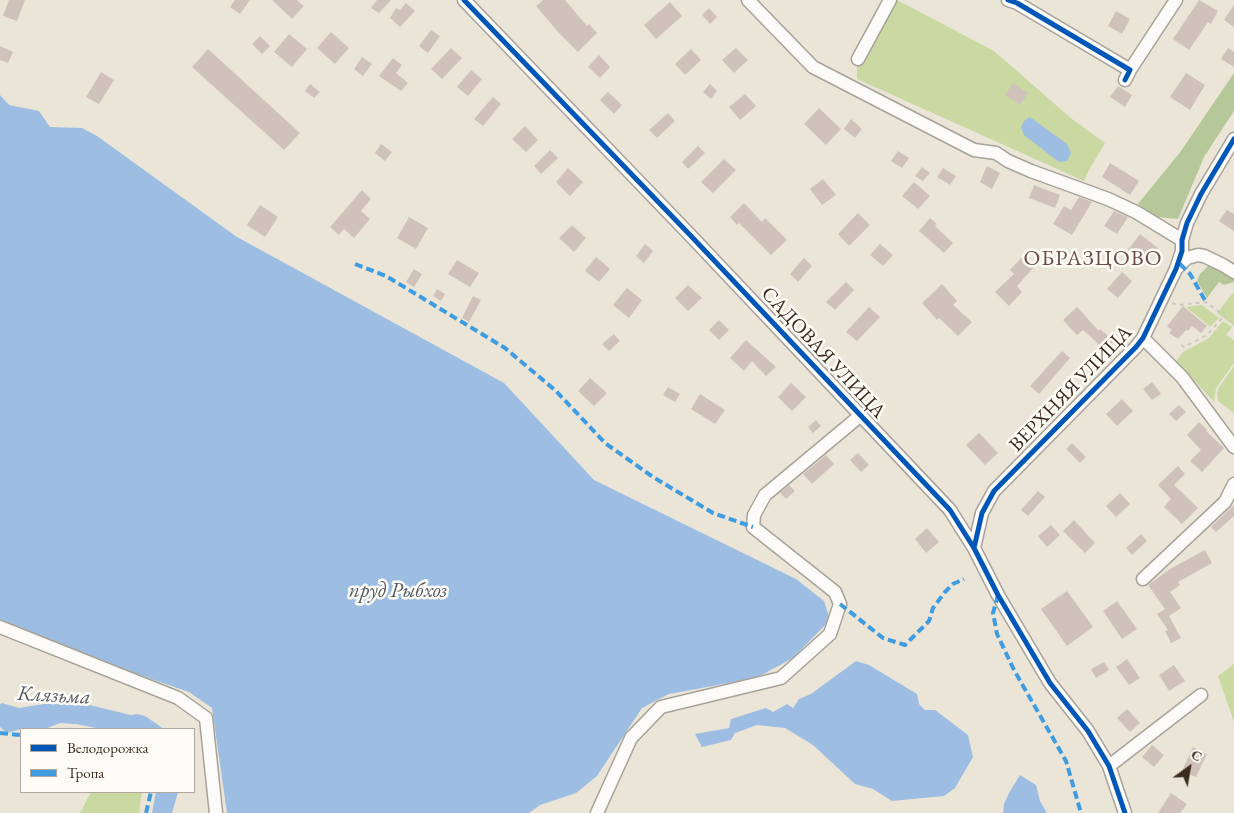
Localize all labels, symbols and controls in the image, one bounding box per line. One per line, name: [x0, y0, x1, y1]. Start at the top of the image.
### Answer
district label: ОБРАЗЦОВО: [1022, 246, 1164, 272]
street label: САДОВАЯ УЛИЦА: [756, 282, 890, 424]
street label: ВЕРХНЯЯ УЛИЦА: [1005, 321, 1137, 457]
water label: пруд Рыбхоз: [349, 578, 447, 604]
water label: Клязьма: [17, 681, 91, 711]
legend: [20, 728, 195, 793]
text: Велодорожка: [67, 738, 148, 757]
north arrow: [1164, 743, 1214, 793]
text: С: [1188, 745, 1206, 766]
text: Тропа: [67, 763, 104, 782]

